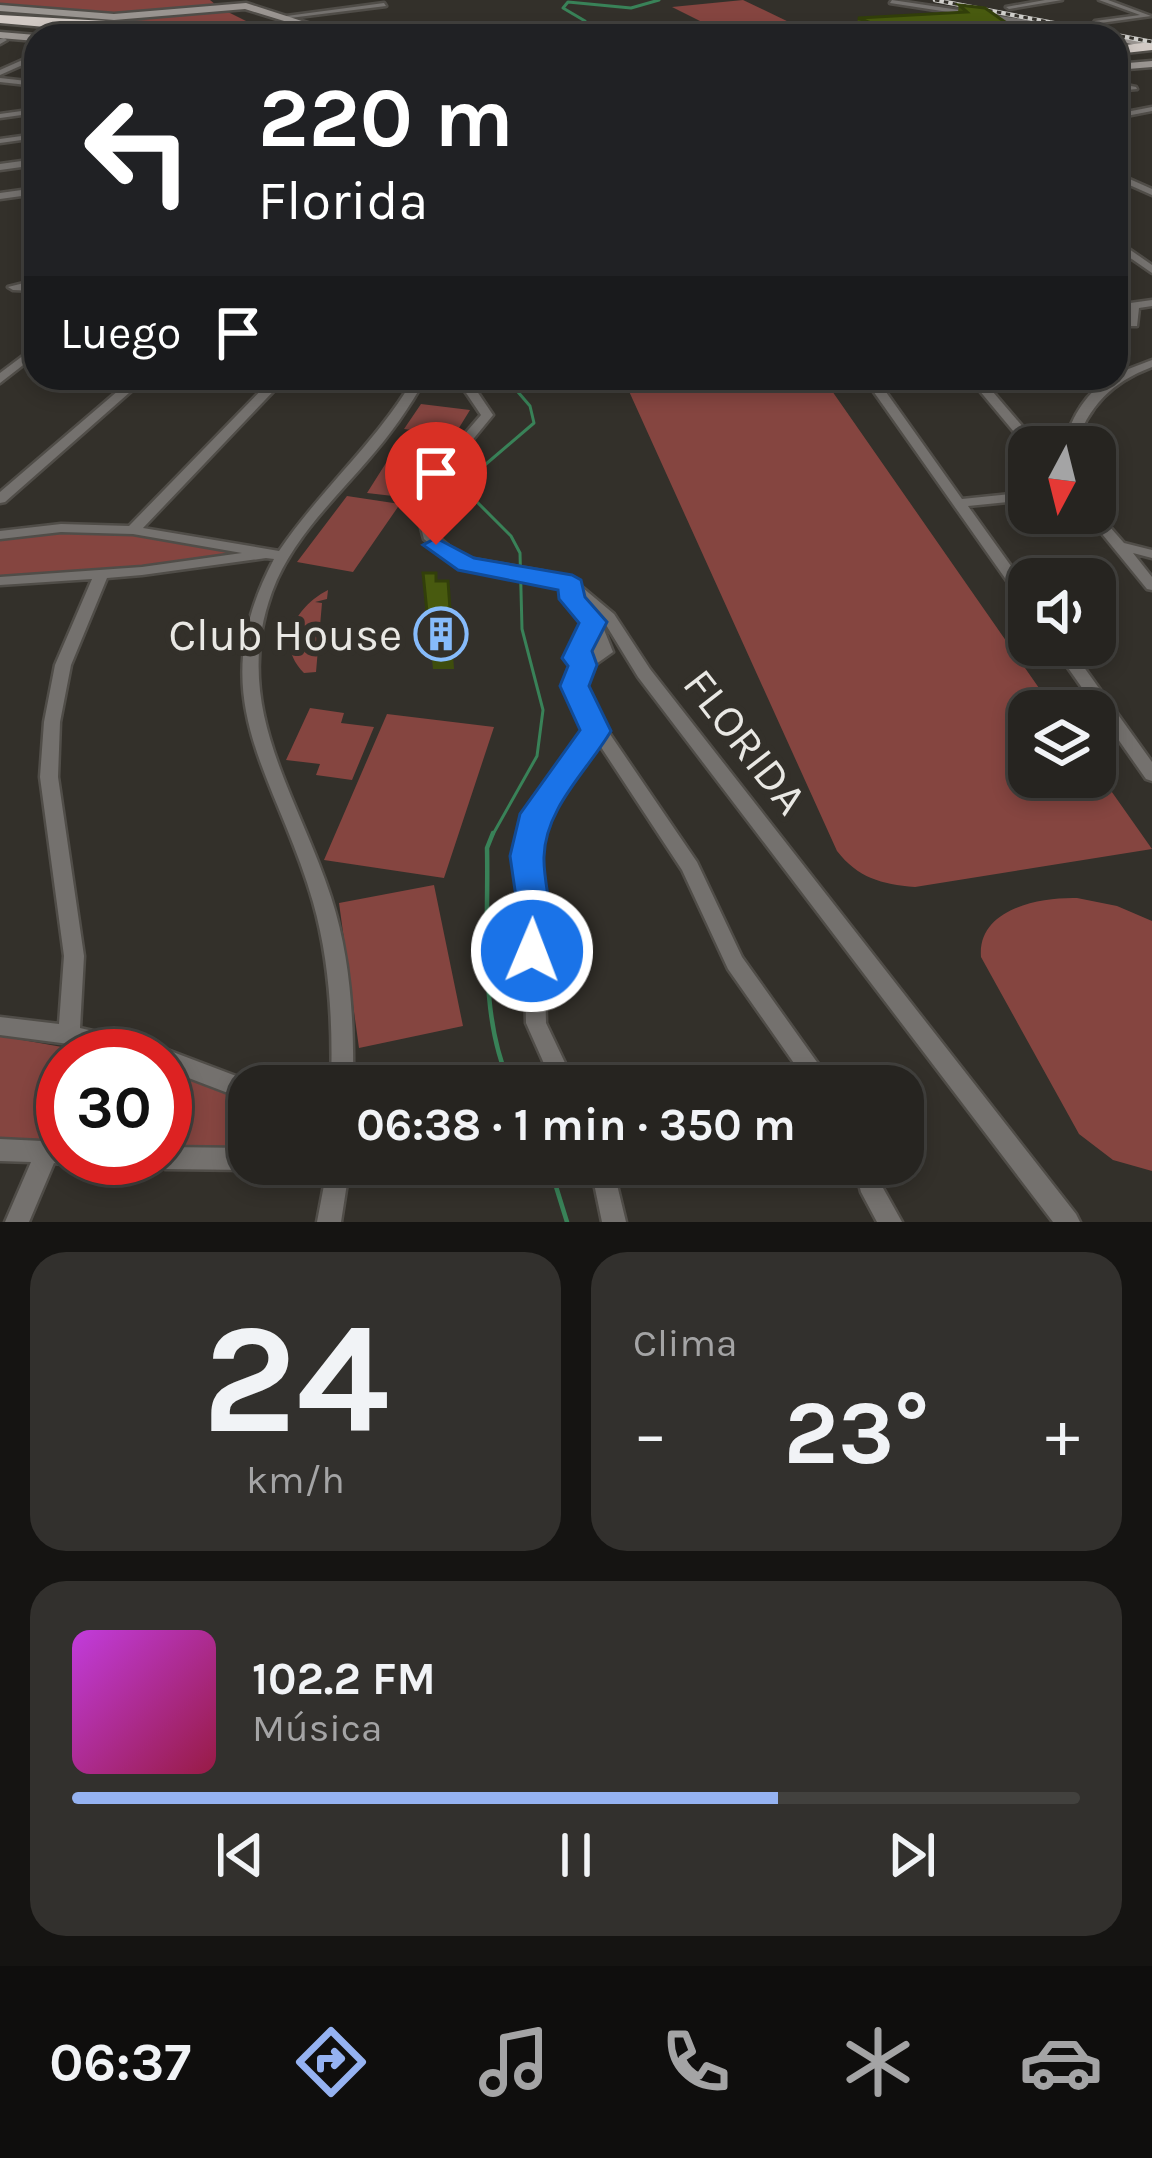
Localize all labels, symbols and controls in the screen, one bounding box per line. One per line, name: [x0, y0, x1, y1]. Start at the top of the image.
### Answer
text: 220 m: [258, 69, 514, 167]
icon: left: [60, 72, 216, 228]
text: Florida: [258, 169, 428, 233]
icon: arrive: [205, 300, 271, 366]
text: Luego: [60, 307, 181, 359]
pin: [385, 422, 487, 545]
north arrow: [1008, 426, 1116, 534]
map controls: [1008, 426, 1116, 798]
icon: arrive: [403, 440, 469, 506]
button: sound: [1008, 558, 1116, 666]
building icon: Club House: [413, 606, 469, 662]
place label: Club House: [169, 609, 402, 661]
street label: FLORIDA: [673, 659, 818, 824]
button: layers: [1008, 690, 1116, 798]
position arrow: [469, 888, 595, 1014]
speed limit sign: 30: [36, 1029, 192, 1185]
text: 06:38 · 1 min · 350 m: [356, 1099, 796, 1151]
text: 24: [202, 1288, 389, 1470]
text: Clima: [633, 1320, 737, 1366]
text: 23°: [784, 1380, 929, 1486]
text: −: [633, 1395, 668, 1473]
text: +: [1045, 1395, 1080, 1473]
text: km/h: [246, 1457, 345, 1503]
text: 102.2 FM: [252, 1653, 436, 1705]
text: Música: [252, 1705, 382, 1751]
icon: previous: [207, 1822, 273, 1888]
icon: pause: [543, 1822, 609, 1888]
icon: next: [879, 1822, 945, 1888]
icon: directions: [289, 2020, 373, 2104]
icon: music: [472, 2020, 556, 2104]
icon: phone: [654, 2020, 738, 2104]
icon: climate: [836, 2020, 920, 2104]
icon: car: [1019, 2020, 1103, 2104]
text: 06:37: [49, 2030, 191, 2094]

